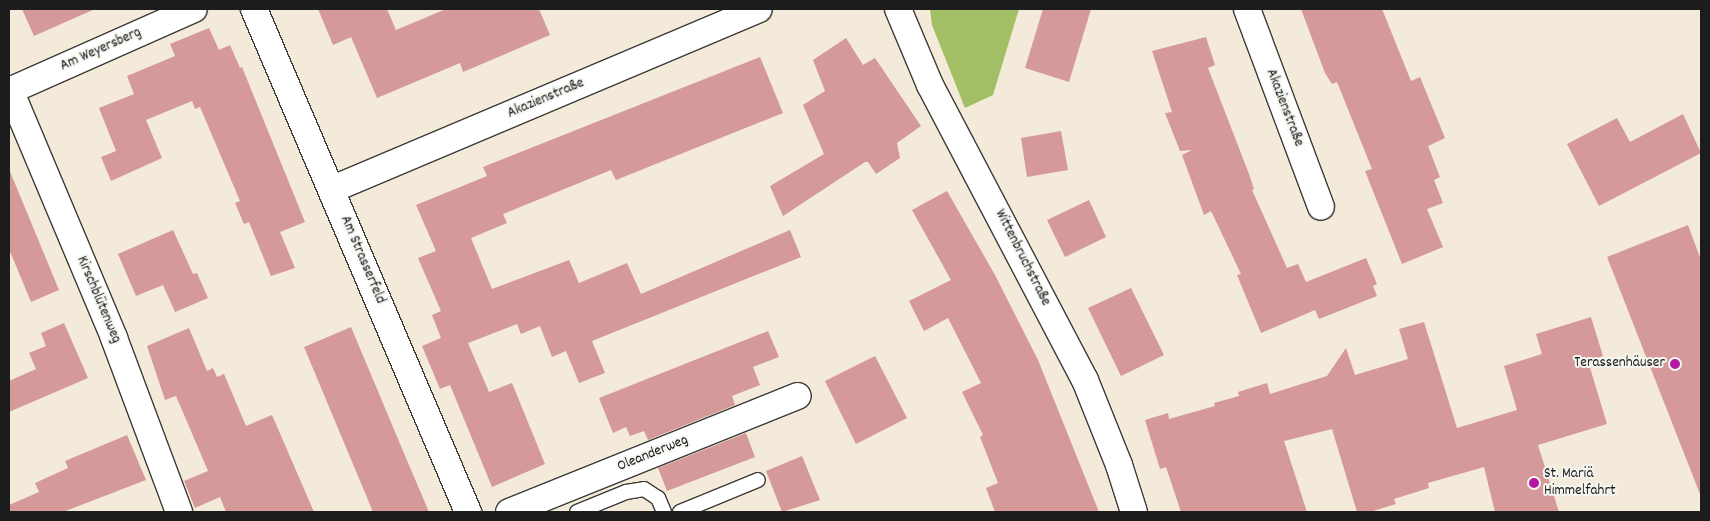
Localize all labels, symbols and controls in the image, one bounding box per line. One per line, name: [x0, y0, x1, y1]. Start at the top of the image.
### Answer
street label: Am Weyersberg: [58, 24, 144, 76]
street label: Akazienstraße: [1261, 67, 1307, 149]
street label: Akazienstraße: [505, 75, 587, 123]
street label: Wittenbruchstraße: [990, 207, 1054, 309]
street label: Am Strasserfeld: [335, 213, 389, 307]
street label: Kirschblütenweg: [72, 254, 124, 346]
place label: Terassenhäuser: [1574, 355, 1665, 373]
marker: Terassenhäuser: [1669, 358, 1681, 370]
street label: Oleanderweg: [615, 432, 691, 476]
place label: St. Mariä Himmelfahrt: [1544, 465, 1615, 500]
marker: St. Mariä Himmelfahrt: [1528, 477, 1540, 489]

